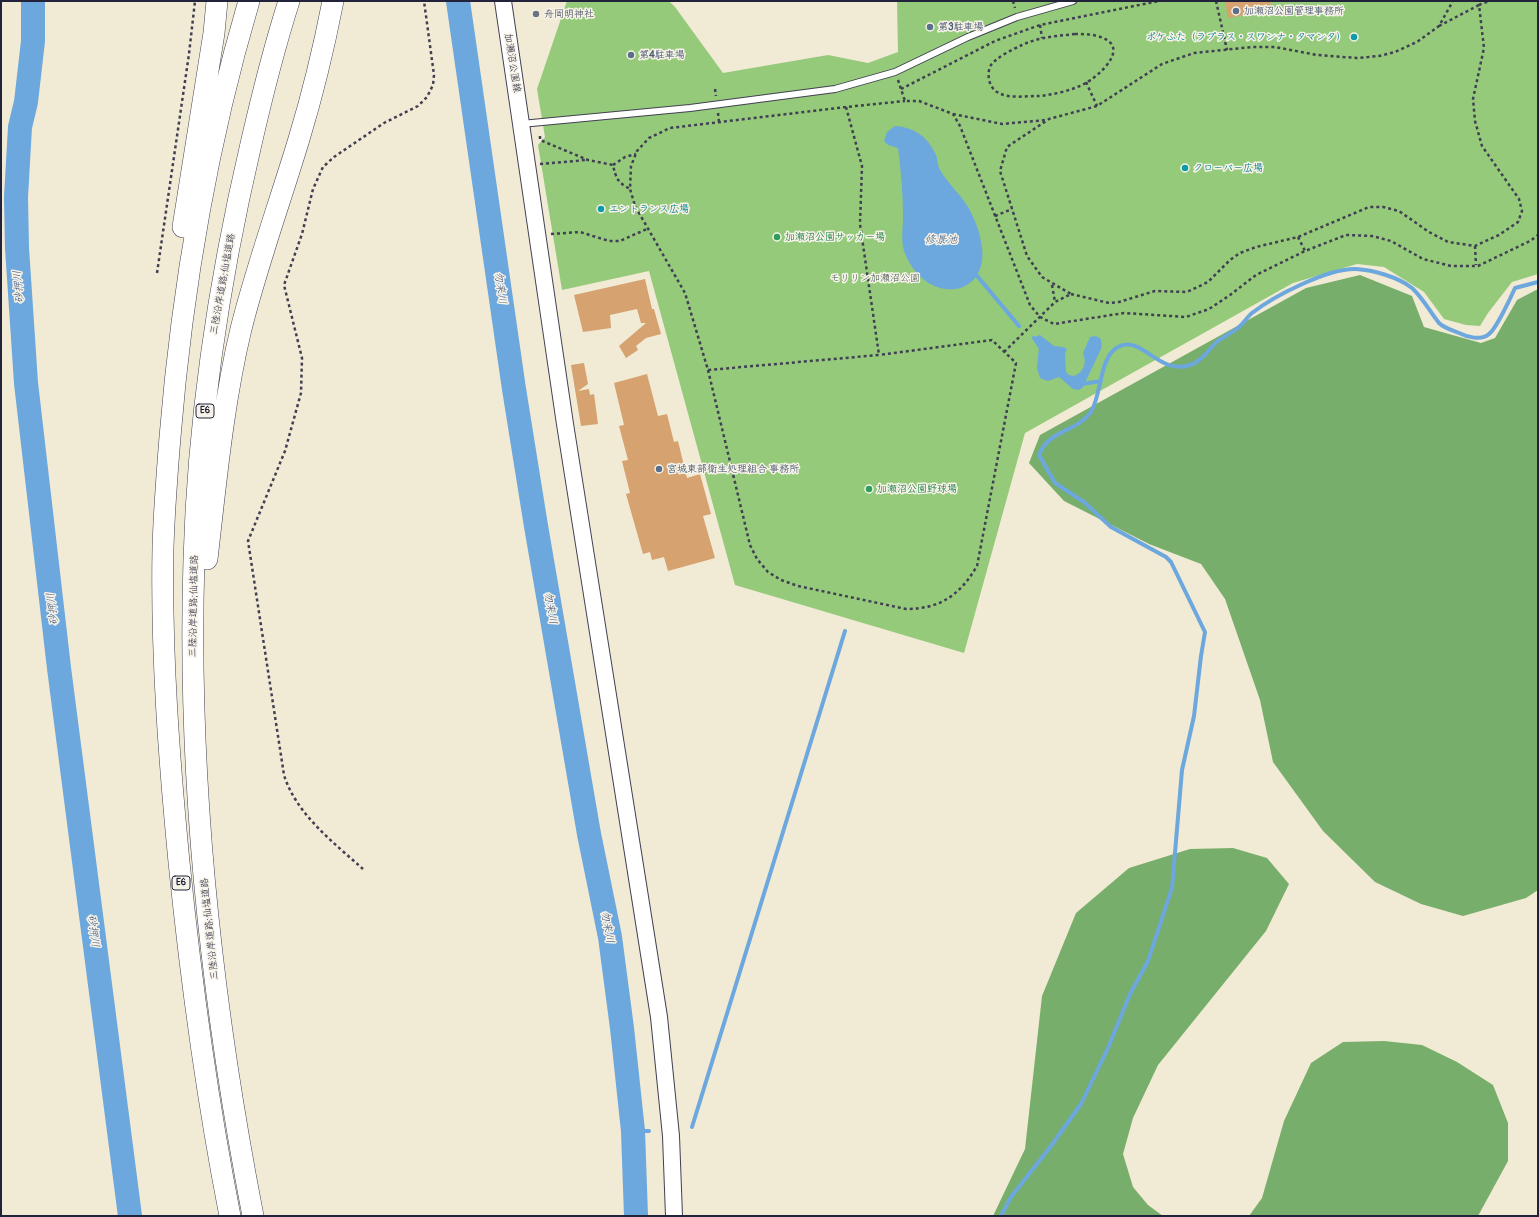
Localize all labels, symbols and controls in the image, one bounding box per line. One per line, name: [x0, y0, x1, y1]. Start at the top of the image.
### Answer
place label: 加瀬沼公園管理事務所: [1244, 5, 1344, 17]
marker: 加瀬沼公園管理事務所: [1231, 6, 1241, 16]
place label: 舟岡明神社: [544, 8, 594, 20]
marker: 舟岡明神社: [531, 9, 541, 19]
place label: 第3駐車場: [938, 21, 984, 33]
marker: 第3駐車場: [925, 22, 935, 32]
place label: ポケふた（ラプラス・スワンナ・タマンタ）: [1146, 31, 1346, 43]
street label: 加瀬沼公園線: [501, 32, 523, 94]
marker: ポケふた（ラプラス・スワンナ・タマンタ）: [1349, 32, 1359, 42]
place label: 第4駐車場: [639, 49, 685, 61]
marker: 第4駐車場: [626, 50, 636, 60]
place label: クローバー広場: [1193, 162, 1263, 174]
marker: クローバー広場: [1180, 163, 1190, 173]
place label: エントランス広場: [609, 203, 689, 215]
marker: エントランス広場: [596, 204, 606, 214]
place label: 加瀬沼公園サッカー場: [785, 231, 885, 243]
street label: 三陸沿岸道路;仙塩道路: [208, 232, 238, 336]
marker: 加瀬沼公園サッカー場: [772, 232, 782, 242]
water label: 修景池: [925, 233, 957, 247]
water label: 砂押川: [11, 270, 27, 304]
water label: 勿来川: [491, 271, 509, 305]
park label: モリリン加瀬沼公園: [830, 272, 920, 284]
road number: E6: [196, 404, 214, 418]
place label: 宮城東部衛生処理組合 事務所: [667, 463, 799, 475]
marker: 宮城東部衛生処理組合 事務所: [654, 464, 664, 474]
place label: 加瀬沼公園野球場: [877, 483, 957, 495]
marker: 加瀬沼公園野球場: [864, 484, 874, 494]
street label: 三陸沿岸道路;仙塩道路: [187, 555, 201, 657]
water label: 勿来川: [541, 591, 559, 625]
water label: 砂押川: [44, 592, 62, 626]
road number: E6: [172, 876, 190, 890]
street label: 三陸沿岸道路;仙塩道路: [199, 877, 221, 981]
water label: 勿来川: [598, 910, 616, 944]
water label: 砂押川: [84, 914, 102, 948]

